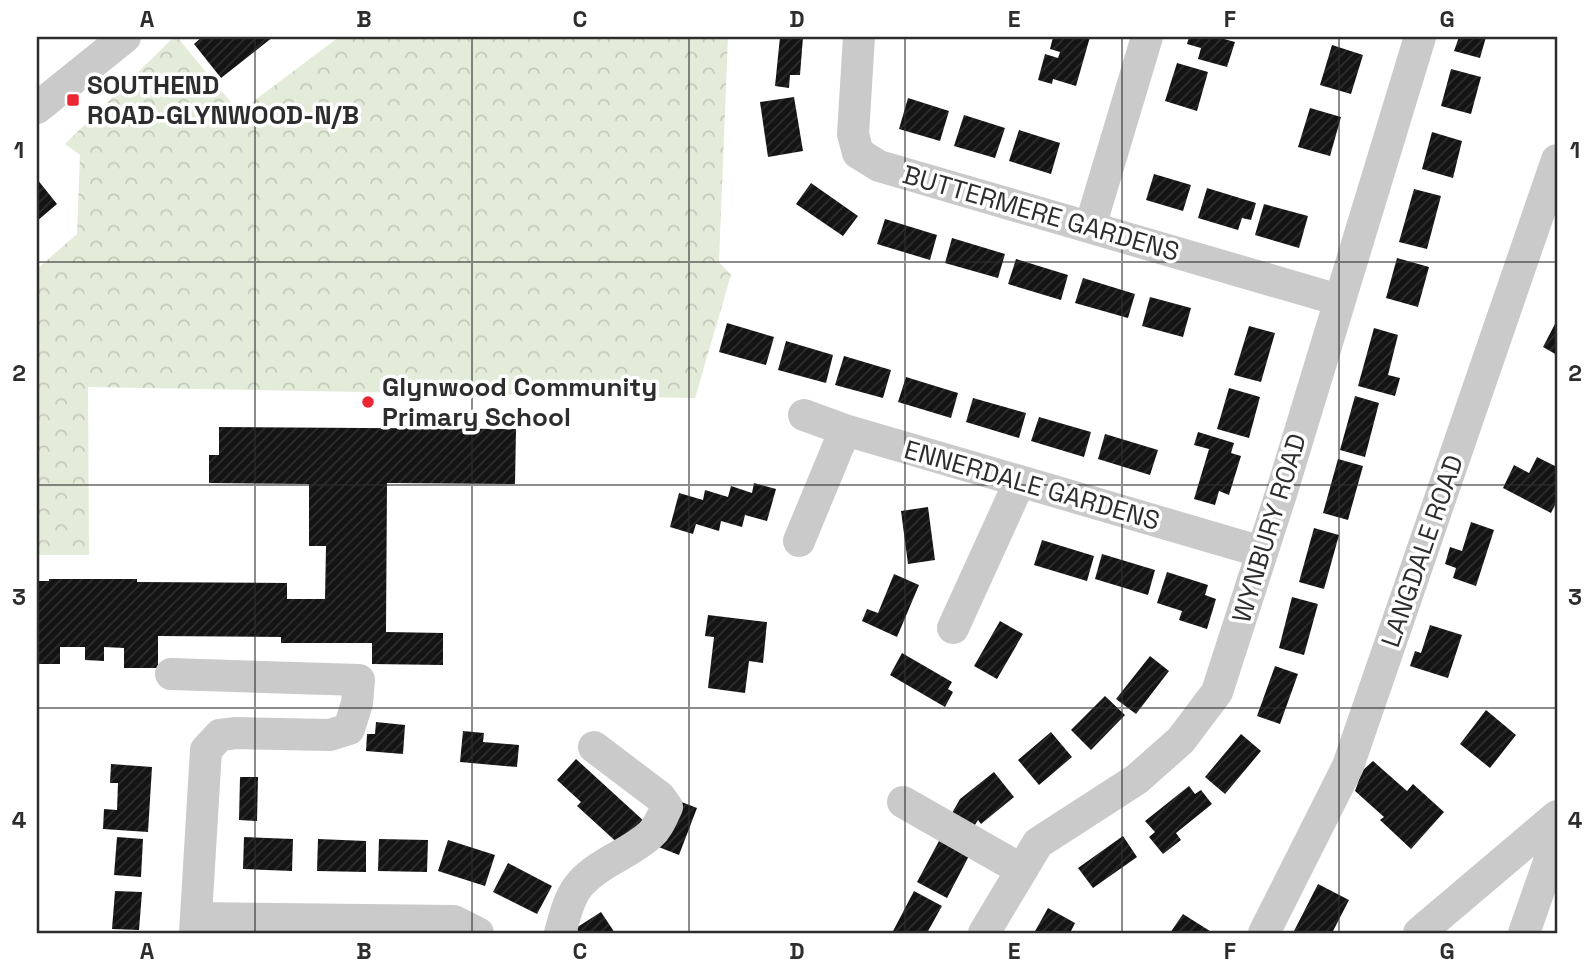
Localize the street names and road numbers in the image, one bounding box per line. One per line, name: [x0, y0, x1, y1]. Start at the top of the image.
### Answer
street label: BUTTERMERE GARDENS: [899, 157, 1183, 269]
street label: WYNBURY ROAD: [1224, 429, 1314, 627]
street label: ENNERDALE GARDENS: [900, 432, 1164, 538]
street label: LANGDALE ROAD: [1373, 450, 1471, 652]

